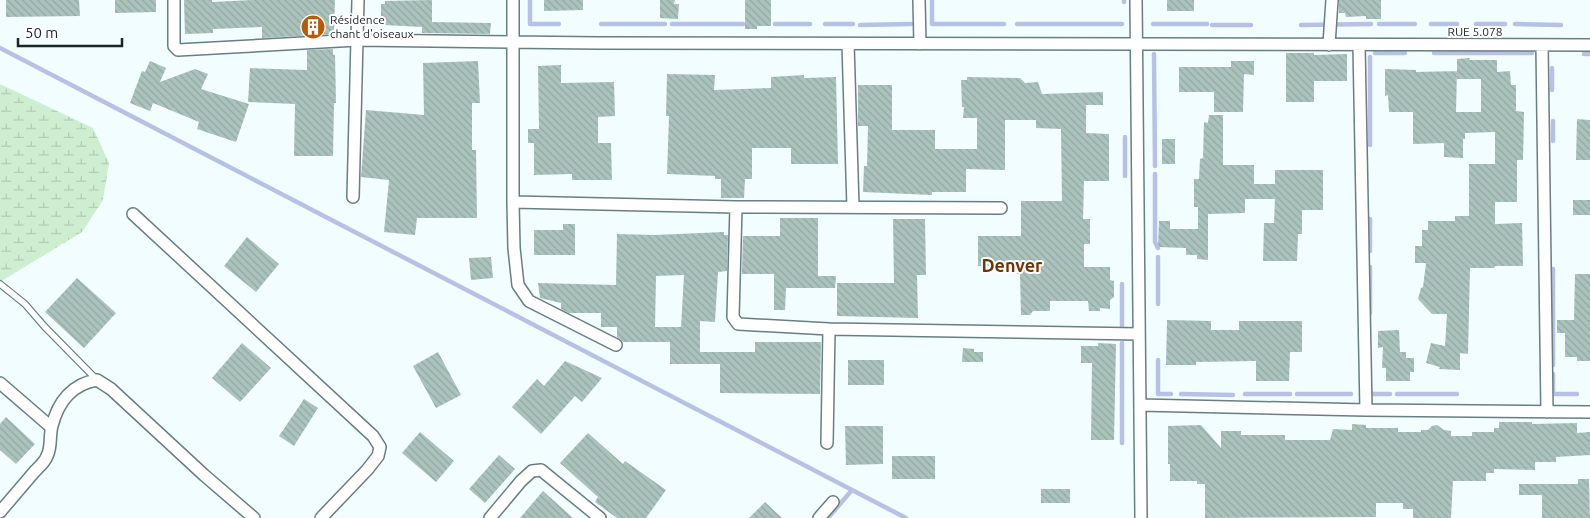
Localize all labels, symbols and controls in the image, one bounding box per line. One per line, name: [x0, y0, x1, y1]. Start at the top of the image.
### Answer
place label: Résidence chant d'oiseaux: [330, 13, 414, 40]
building icon: Résidence chant d'oiseaux: [300, 14, 326, 40]
scale bar: [18, 15, 121, 47]
text: 50 m: [25, 24, 58, 41]
street label: RUE 5.078: [1447, 25, 1503, 38]
district label: Denver: [982, 255, 1043, 275]

